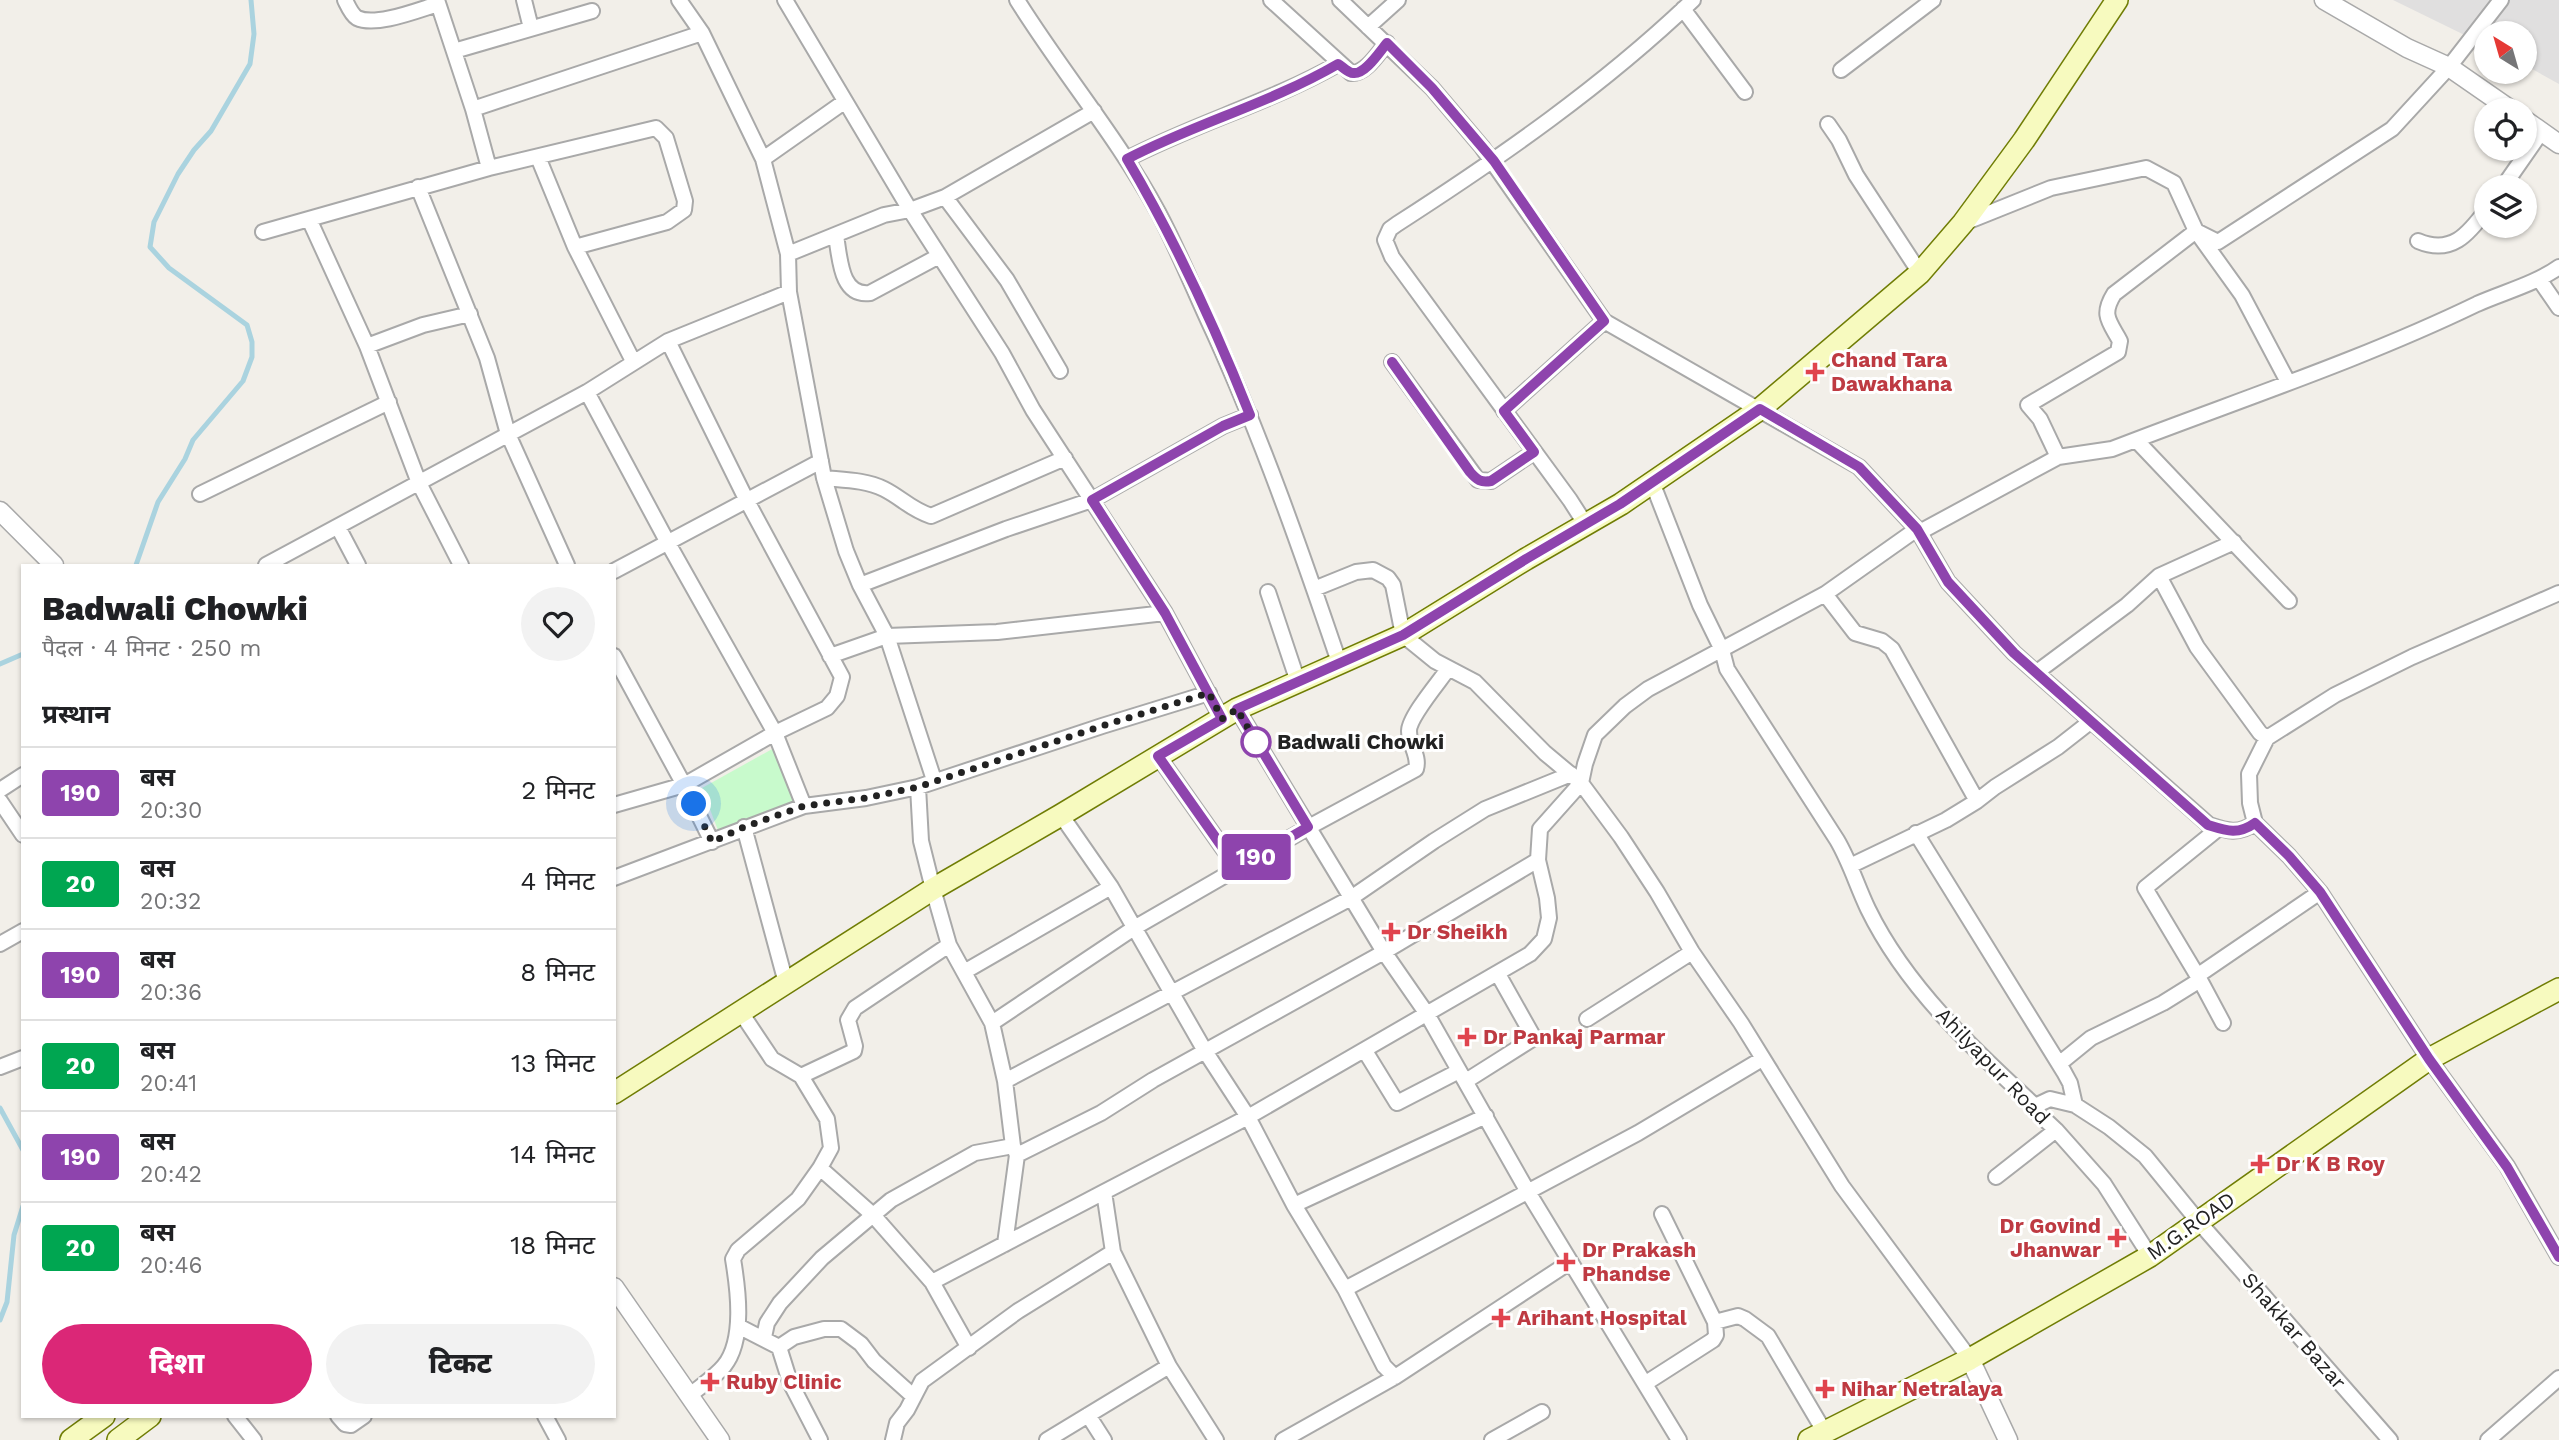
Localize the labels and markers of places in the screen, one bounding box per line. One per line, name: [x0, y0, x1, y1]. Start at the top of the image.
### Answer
place label: Chand Tara Dawakhana: [1831, 347, 1953, 396]
marker: Chand Tara Dawakhana: [1805, 362, 1825, 382]
marker: Badwali Chowki: [1241, 727, 1271, 757]
place label: Badwali Chowki: [1277, 729, 1444, 754]
place label: Dr Sheikh: [1407, 919, 1508, 944]
marker: Dr Sheikh: [1381, 922, 1401, 942]
place label: Dr Pankaj Parmar: [1483, 1024, 1665, 1049]
marker: Dr Pankaj Parmar: [1457, 1027, 1477, 1047]
place label: Dr K B Roy: [2276, 1151, 2385, 1176]
marker: Dr K B Roy: [2250, 1154, 2270, 1174]
place label: Dr Govind Jhanwar: [2000, 1213, 2101, 1262]
marker: Dr Govind Jhanwar: [2107, 1228, 2127, 1248]
place label: Dr Prakash Phandse: [1582, 1237, 1696, 1286]
marker: Dr Prakash Phandse: [1556, 1252, 1576, 1272]
place label: Arihant Hospital: [1517, 1305, 1687, 1330]
marker: Arihant Hospital: [1491, 1308, 1511, 1328]
place label: Ruby Clinic: [726, 1369, 842, 1394]
marker: Ruby Clinic: [700, 1372, 720, 1392]
place label: Nihar Netralaya: [1841, 1376, 2003, 1401]
marker: Nihar Netralaya: [1815, 1379, 1835, 1399]

